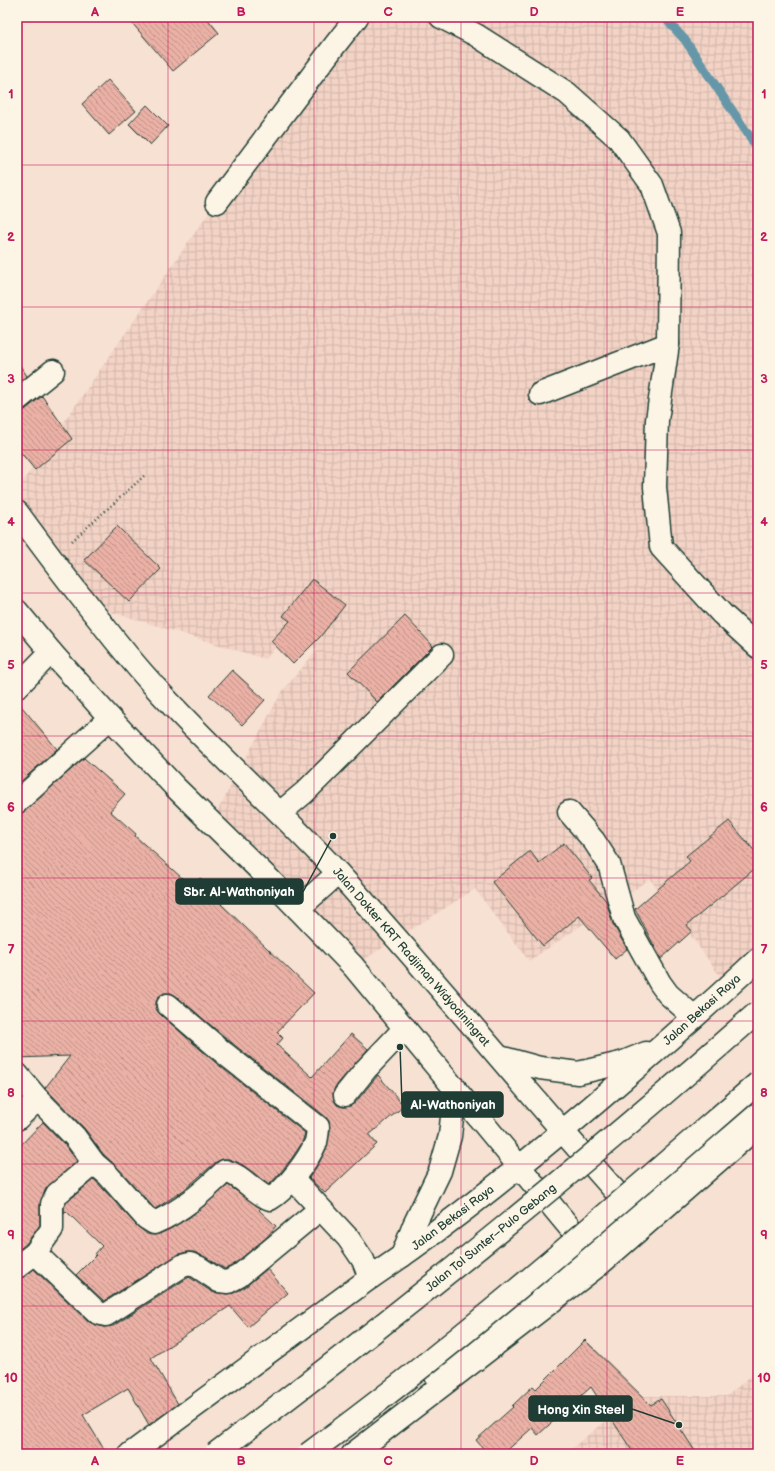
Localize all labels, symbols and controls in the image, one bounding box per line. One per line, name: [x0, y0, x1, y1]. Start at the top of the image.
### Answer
text: A: [90, 4, 99, 20]
text: B: [236, 4, 246, 20]
text: C: [383, 4, 393, 20]
text: D: [529, 4, 539, 20]
text: E: [676, 4, 685, 20]
text: 1: [8, 86, 14, 102]
text: 1: [761, 86, 767, 102]
text: 2: [7, 229, 15, 245]
text: 2: [760, 229, 768, 245]
text: 3: [7, 371, 15, 387]
text: 3: [760, 371, 768, 387]
text: 4: [7, 514, 15, 530]
text: 4: [760, 514, 768, 530]
text: 5: [7, 657, 15, 673]
text: 5: [760, 657, 768, 673]
text: 6: [7, 799, 15, 815]
text: 6: [760, 799, 768, 815]
street label: Jalan Dokter KRT Radjiman Widyodiningrat: [329, 864, 493, 1050]
callout: Sbr. Al-Wathoniyah: [176, 879, 303, 904]
text: Sbr. Al-Wathoniyah: [183, 884, 295, 900]
text: 7: [7, 942, 15, 958]
text: 7: [760, 942, 768, 958]
street label: Jalan Bekasi Raya: [660, 971, 744, 1049]
text: 8: [7, 1085, 15, 1101]
text: 8: [760, 1085, 768, 1101]
callout: Al-Wathoniyah: [402, 1092, 503, 1117]
text: Al-Wathoniyah: [410, 1097, 495, 1113]
street label: Jalan Tol Sunter–Pulo Gebang: [423, 1181, 559, 1295]
street label: Jalan Bekasi Raya: [409, 1182, 497, 1254]
text: 9: [7, 1227, 15, 1243]
text: 9: [760, 1227, 768, 1243]
text: 10: [4, 1370, 18, 1386]
text: 10: [757, 1370, 771, 1386]
callout: Hong Xin Steel: [529, 1396, 632, 1421]
text: Hong Xin Steel: [537, 1402, 625, 1418]
text: A: [90, 1453, 99, 1469]
text: B: [236, 1453, 246, 1469]
text: C: [383, 1453, 393, 1469]
text: D: [529, 1453, 539, 1469]
text: E: [676, 1453, 685, 1469]

